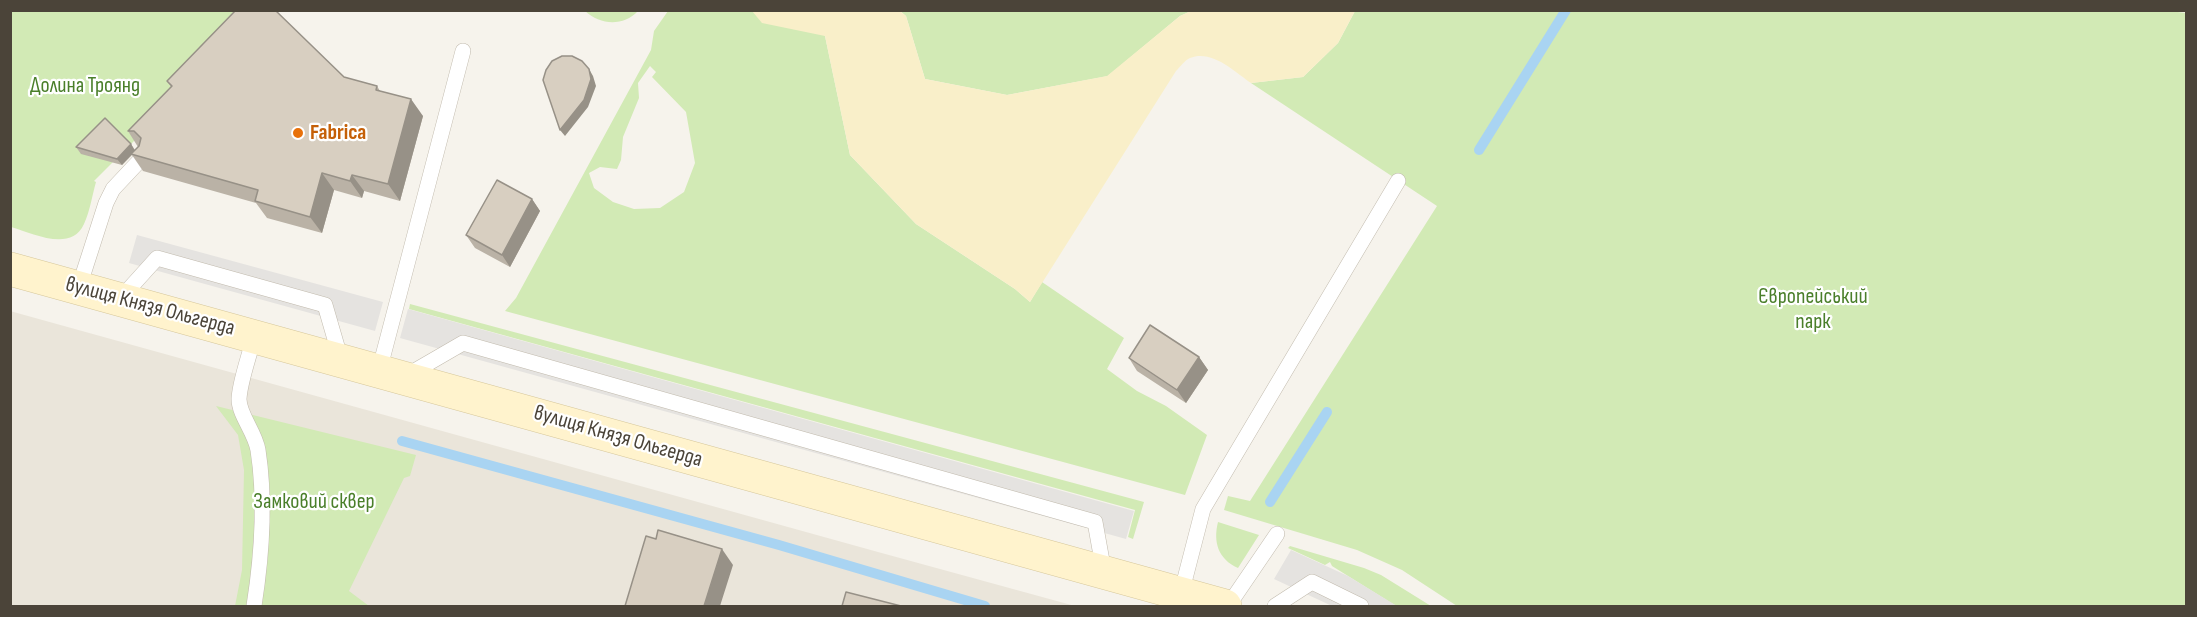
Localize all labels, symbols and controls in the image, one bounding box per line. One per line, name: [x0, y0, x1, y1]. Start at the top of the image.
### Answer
park label: Долина Троянд: [30, 73, 140, 99]
place label: Fabrica: [310, 120, 366, 146]
marker: Fabrica: [291, 126, 305, 140]
street label: вулиця Князя Ольгерда: [62, 272, 238, 342]
park label: Європейський парк: [1758, 284, 1868, 336]
street label: вулиця Князя Ольгерда: [531, 400, 705, 474]
park label: Замковий сквер: [253, 489, 375, 515]

